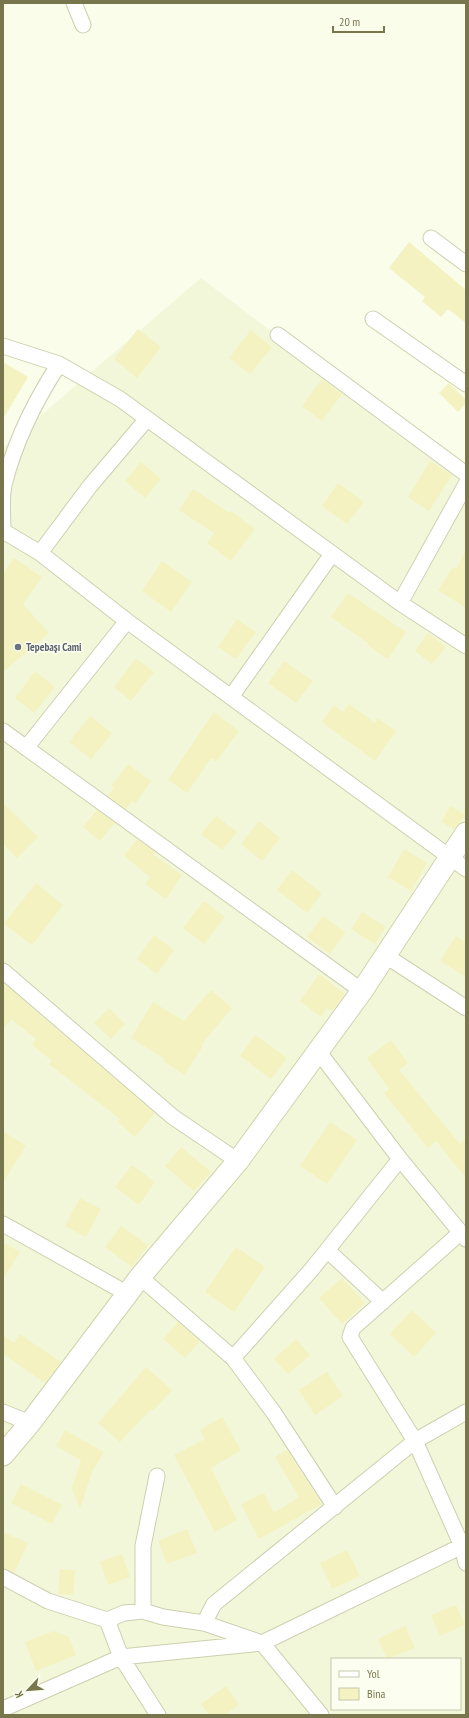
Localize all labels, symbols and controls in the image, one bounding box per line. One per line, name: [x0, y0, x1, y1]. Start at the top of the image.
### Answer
scale bar: [333, 8, 384, 34]
text: 20 m: [339, 14, 360, 29]
place label: Tepebaşı Cami: [26, 640, 82, 654]
marker: Tepebaşı Cami: [13, 642, 23, 652]
legend: [331, 1658, 461, 1710]
text: Yol: [367, 1666, 380, 1681]
north arrow: [8, 1670, 48, 1710]
text: Bina: [367, 1686, 386, 1701]
text: K: [11, 1688, 27, 1700]

